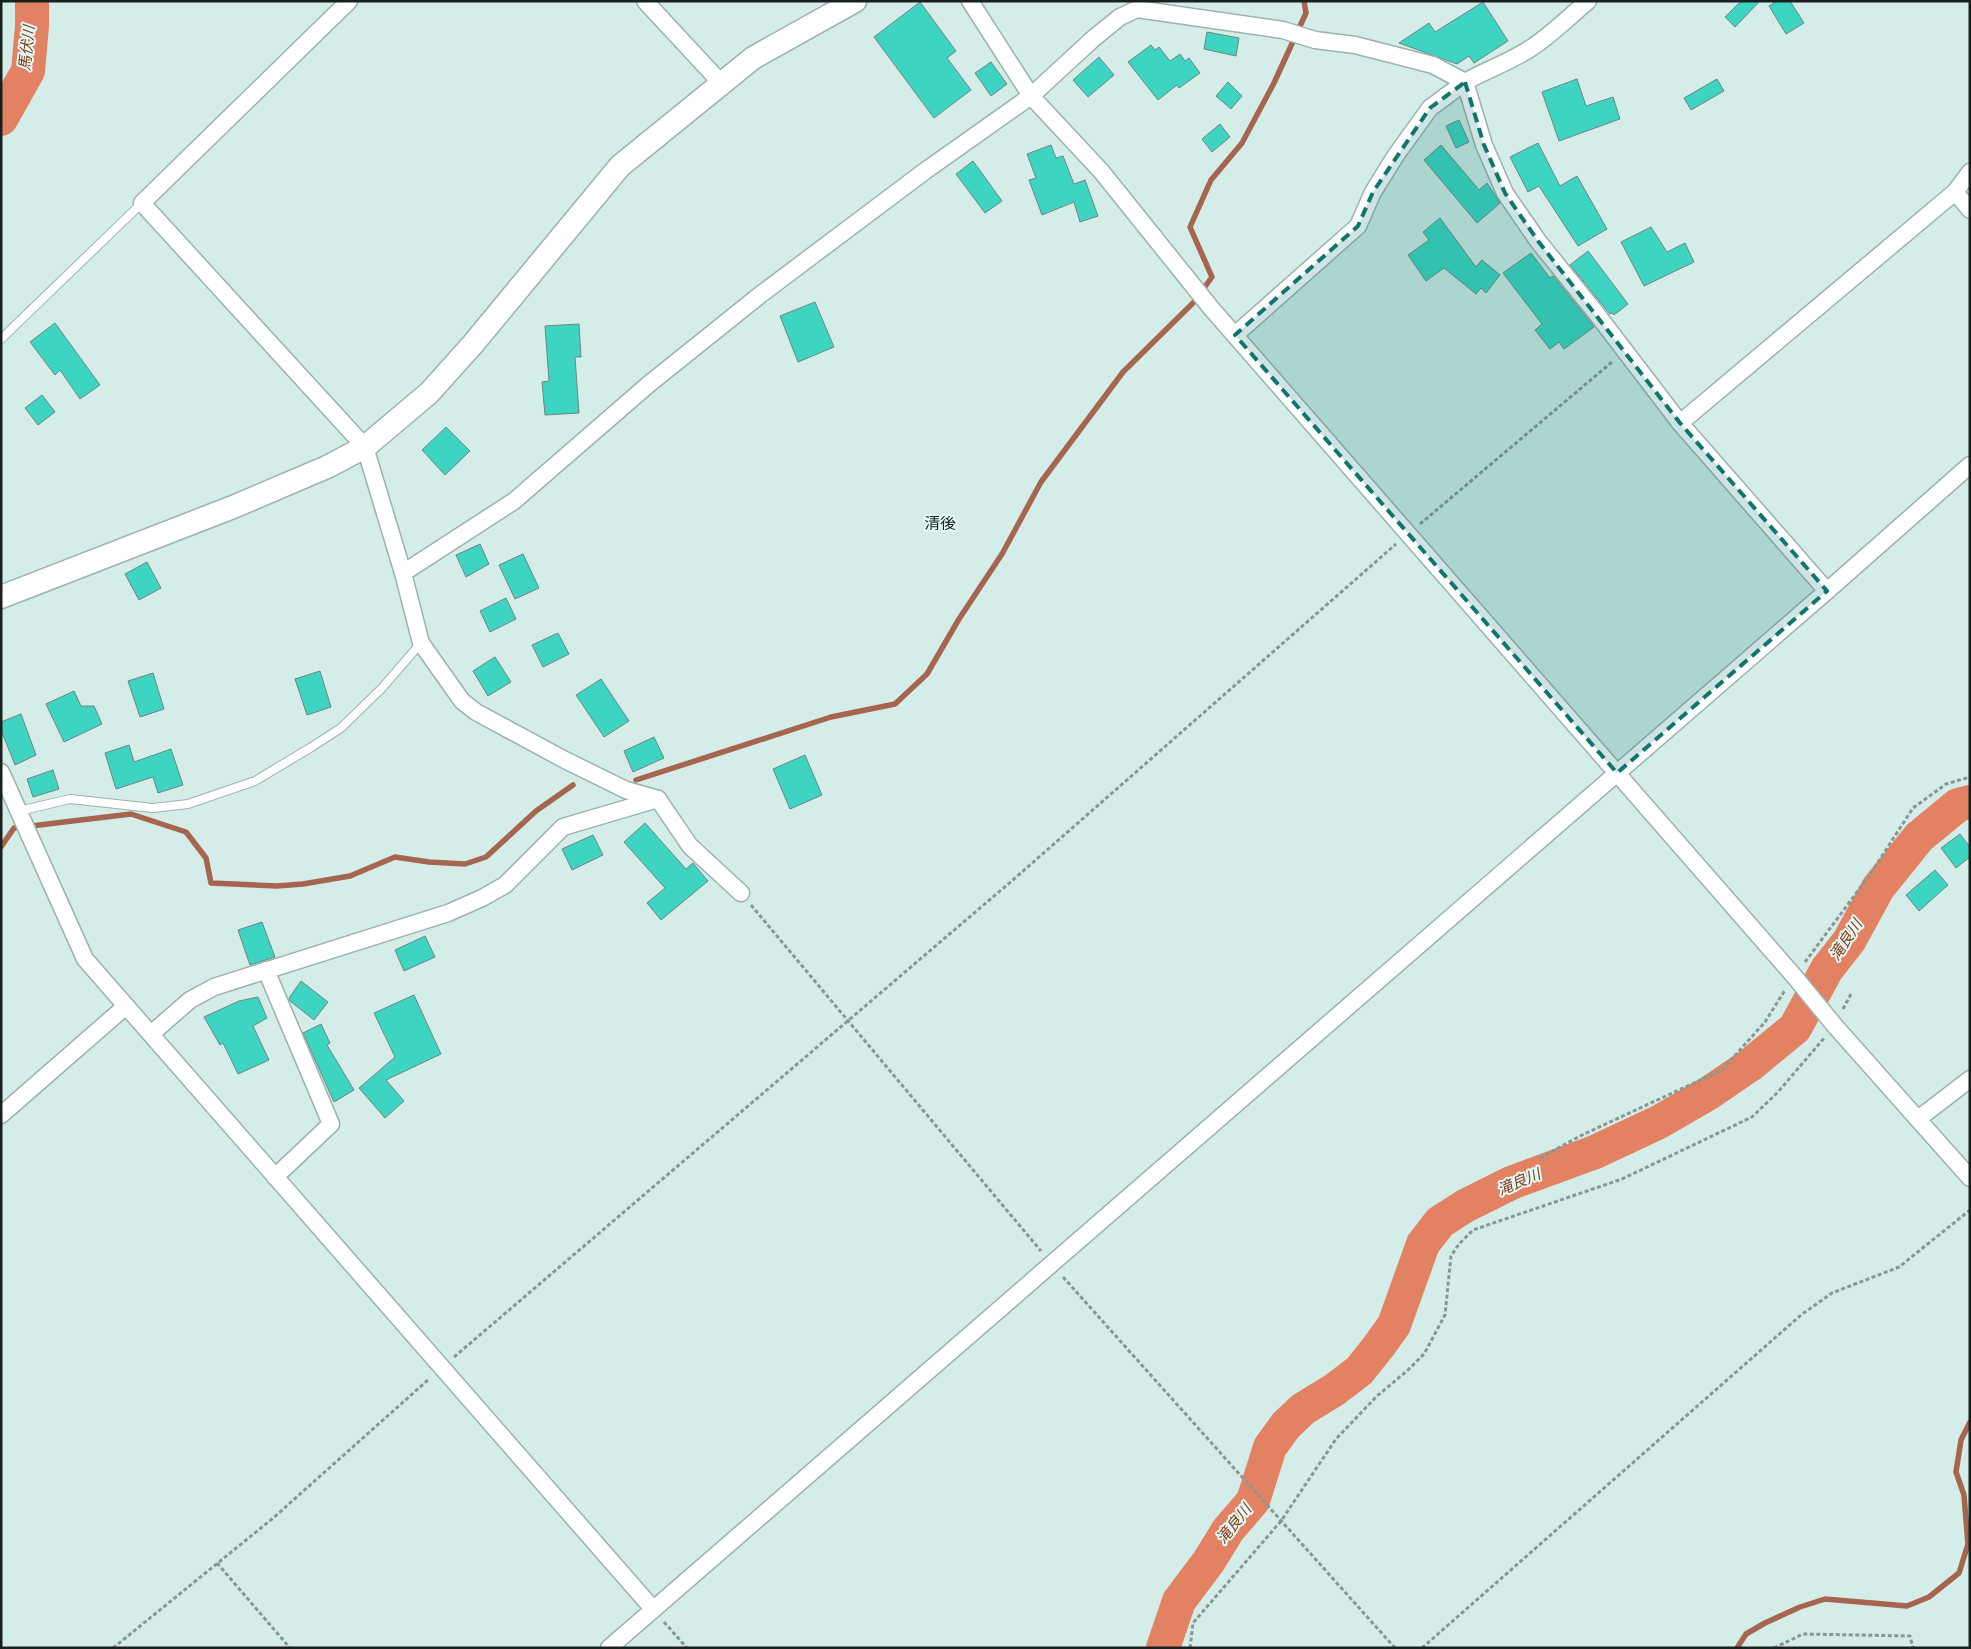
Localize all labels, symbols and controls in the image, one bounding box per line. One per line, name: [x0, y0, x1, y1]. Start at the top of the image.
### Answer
water label: 馬伏川: [16, 23, 39, 71]
district label: 清後: [924, 514, 956, 533]
water label: 滝良川: [1826, 915, 1867, 964]
water label: 滝良川: [1495, 1164, 1545, 1199]
water label: 滝良川: [1213, 1499, 1256, 1547]

